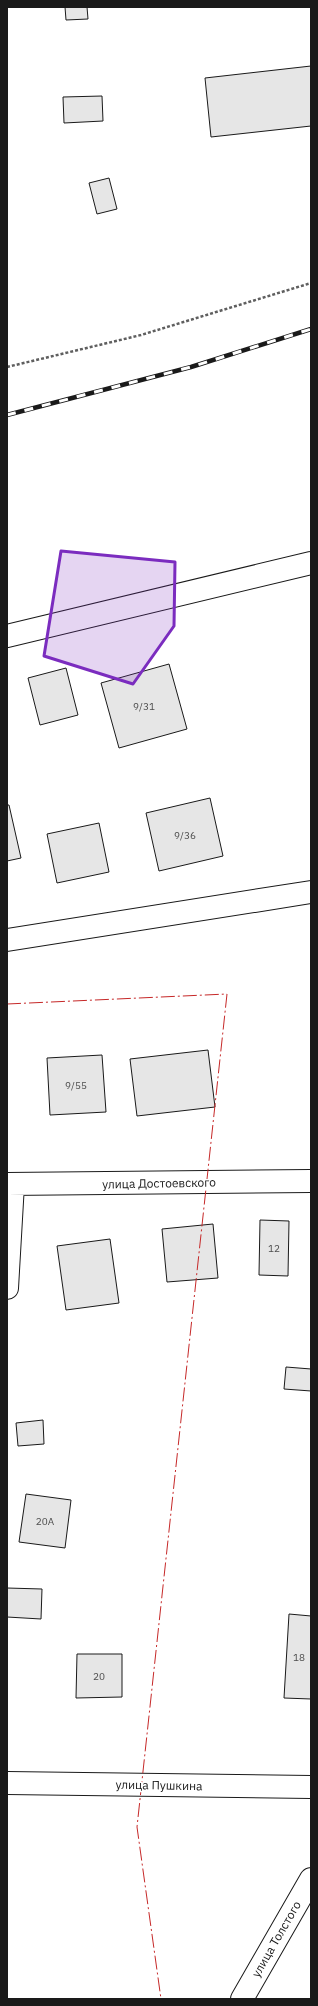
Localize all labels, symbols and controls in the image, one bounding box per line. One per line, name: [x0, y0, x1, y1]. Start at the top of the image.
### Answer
house number: 9/31: [133, 700, 155, 713]
house number: 9/36: [174, 829, 196, 842]
house number: 9/55: [65, 1079, 87, 1092]
street label: улица Достоевского: [102, 1175, 216, 1191]
house number: 12: [268, 1242, 280, 1255]
house number: 20А: [36, 1515, 55, 1528]
house number: 18: [293, 1651, 305, 1664]
house number: 20: [93, 1670, 105, 1683]
street label: улица Пушкина: [115, 1777, 203, 1793]
street label: улица Толстого: [248, 1898, 304, 1980]

